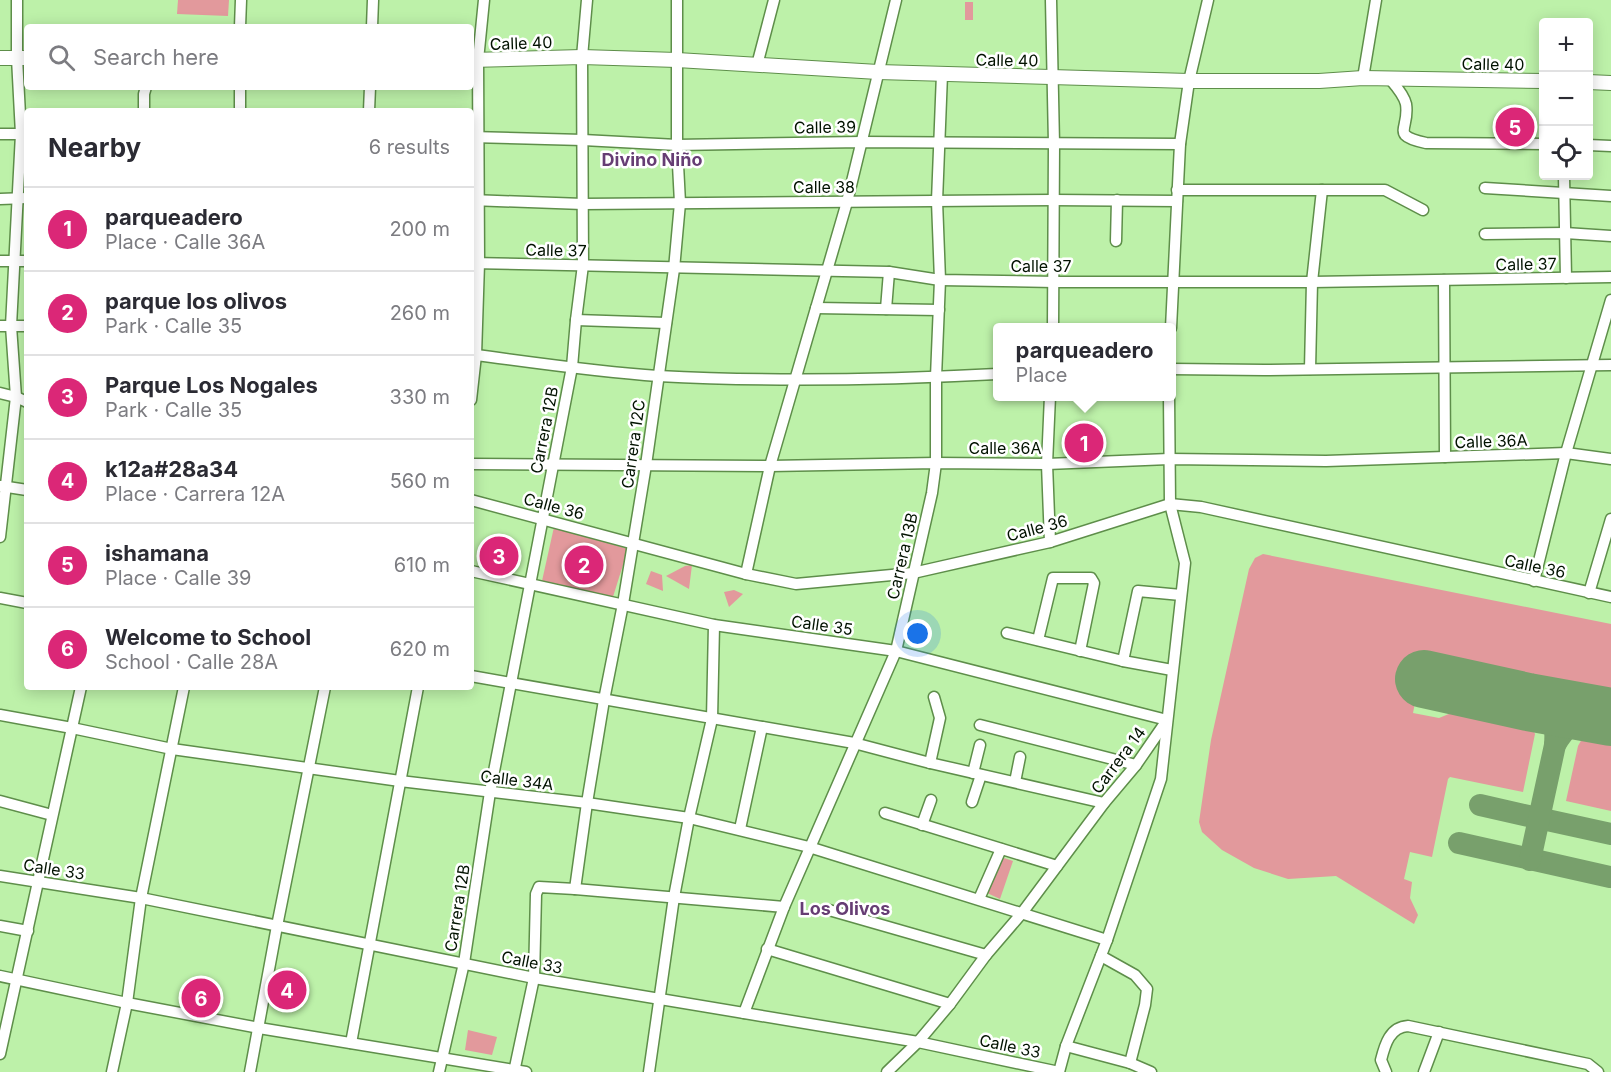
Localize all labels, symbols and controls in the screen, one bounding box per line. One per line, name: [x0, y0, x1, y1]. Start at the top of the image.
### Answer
map controls: [1539, 18, 1593, 180]
button: +: [1539, 18, 1593, 72]
search box: [24, 24, 474, 90]
street label: Calle 40: [489, 32, 553, 54]
icon: search: [45, 41, 78, 74]
text: Search here: [93, 44, 219, 70]
street label: Calle 40: [975, 49, 1039, 71]
street label: Calle 40: [1461, 53, 1525, 75]
button: −: [1539, 72, 1593, 126]
pin: 5: [1496, 104, 1534, 150]
street label: Calle 39: [794, 116, 856, 138]
button: locate: [1539, 126, 1593, 180]
text: Nearby: [48, 132, 141, 163]
text: 6 results: [369, 135, 450, 159]
district label: Divino Niño: [602, 149, 702, 170]
street label: Calle 38: [793, 177, 855, 197]
text: parqueadero: [105, 204, 243, 230]
text: 1: [63, 217, 72, 241]
text: 200 m: [389, 217, 450, 241]
text: Place · Calle 36A: [105, 230, 265, 254]
street label: Calle 37: [525, 239, 587, 261]
street label: Calle 37: [1495, 253, 1557, 275]
street label: Calle 37: [1010, 256, 1072, 276]
text: parque los olivos: [105, 288, 287, 314]
text: 2: [61, 301, 74, 325]
text: 260 m: [390, 301, 450, 325]
text: Park · Calle 35: [105, 314, 242, 338]
popup: [993, 323, 1176, 401]
text: parqueadero: [1016, 337, 1153, 363]
text: Place: [1016, 363, 1068, 387]
text: Parque Los Nogales: [105, 372, 318, 398]
text: 3: [61, 385, 74, 409]
text: 330 m: [390, 385, 450, 409]
street label: Carrera 12B: [526, 385, 562, 475]
text: Park · Calle 35: [105, 398, 242, 422]
street label: Carrera 12C: [617, 398, 649, 490]
pin: 1: [1064, 420, 1104, 466]
street label: Calle 36A: [1454, 430, 1528, 452]
street label: Calle 36A: [968, 438, 1042, 458]
text: k12a#28a34: [105, 456, 238, 482]
text: 4: [61, 469, 74, 493]
text: 560 m: [390, 469, 450, 493]
text: Place · Carrera 12A: [105, 482, 285, 506]
street label: Calle 36: [521, 488, 587, 524]
street label: Calle 36: [1004, 510, 1070, 546]
street label: Carrera 13B: [882, 511, 922, 601]
pin: 3: [480, 534, 518, 578]
text: ishamana: [105, 540, 209, 566]
pin: 2: [564, 542, 604, 588]
street label: Calle 36: [1503, 550, 1567, 582]
text: 5: [61, 553, 74, 577]
text: 610 m: [394, 553, 450, 577]
text: Place · Calle 39: [105, 566, 252, 590]
street label: Calle 35: [790, 611, 854, 639]
your location: [903, 619, 932, 648]
text: Welcome to School: [105, 624, 311, 650]
text: 6: [61, 637, 74, 661]
text: 620 m: [390, 637, 450, 661]
text: School · Calle 28A: [105, 650, 278, 674]
street label: Carrera 14: [1086, 723, 1150, 797]
street label: Calle 34A: [479, 766, 555, 794]
street label: Calle 33: [22, 854, 86, 884]
street label: Carrera 12B: [440, 863, 474, 953]
district label: Los Olivos: [800, 898, 890, 919]
street label: Calle 33: [500, 946, 564, 978]
pin: 4: [268, 968, 306, 1012]
pin: 6: [182, 976, 220, 1020]
street label: Calle 33: [978, 1030, 1042, 1062]

